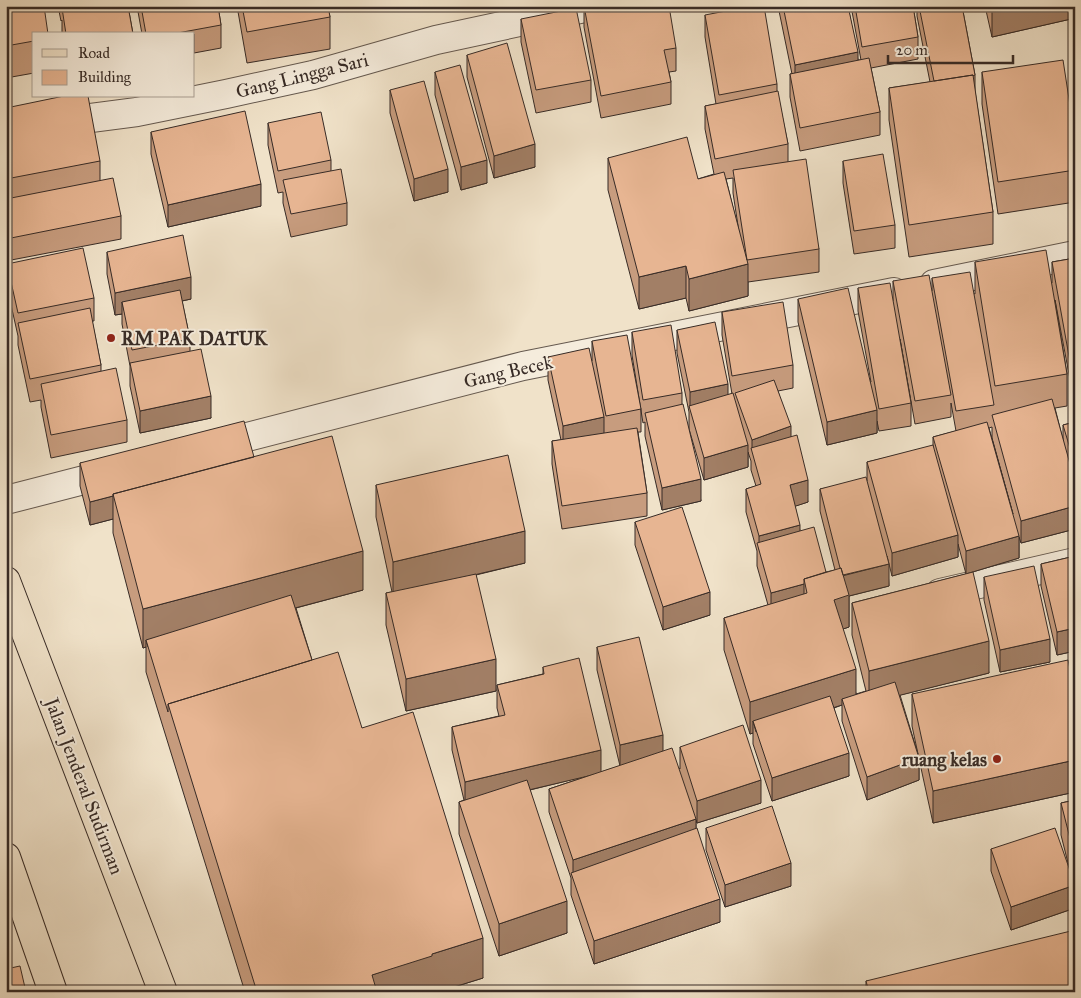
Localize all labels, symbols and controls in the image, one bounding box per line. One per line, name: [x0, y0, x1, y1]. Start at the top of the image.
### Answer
legend: [32, 32, 195, 98]
scale bar: [888, 32, 1014, 64]
text: 20 m: [896, 41, 928, 59]
text: Road: [78, 44, 110, 62]
street label: Gang Lingga Sari: [233, 48, 371, 104]
text: Building: [78, 68, 132, 86]
place label: RM PAK DATUK: [121, 327, 269, 350]
marker: RM PAK DATUK: [105, 332, 117, 344]
street label: Gang Becek: [462, 350, 555, 394]
street label: Jalan Jenderal Sudirman: [39, 693, 129, 878]
place label: ruang kelas: [901, 748, 987, 772]
marker: ruang kelas: [991, 753, 1003, 765]

